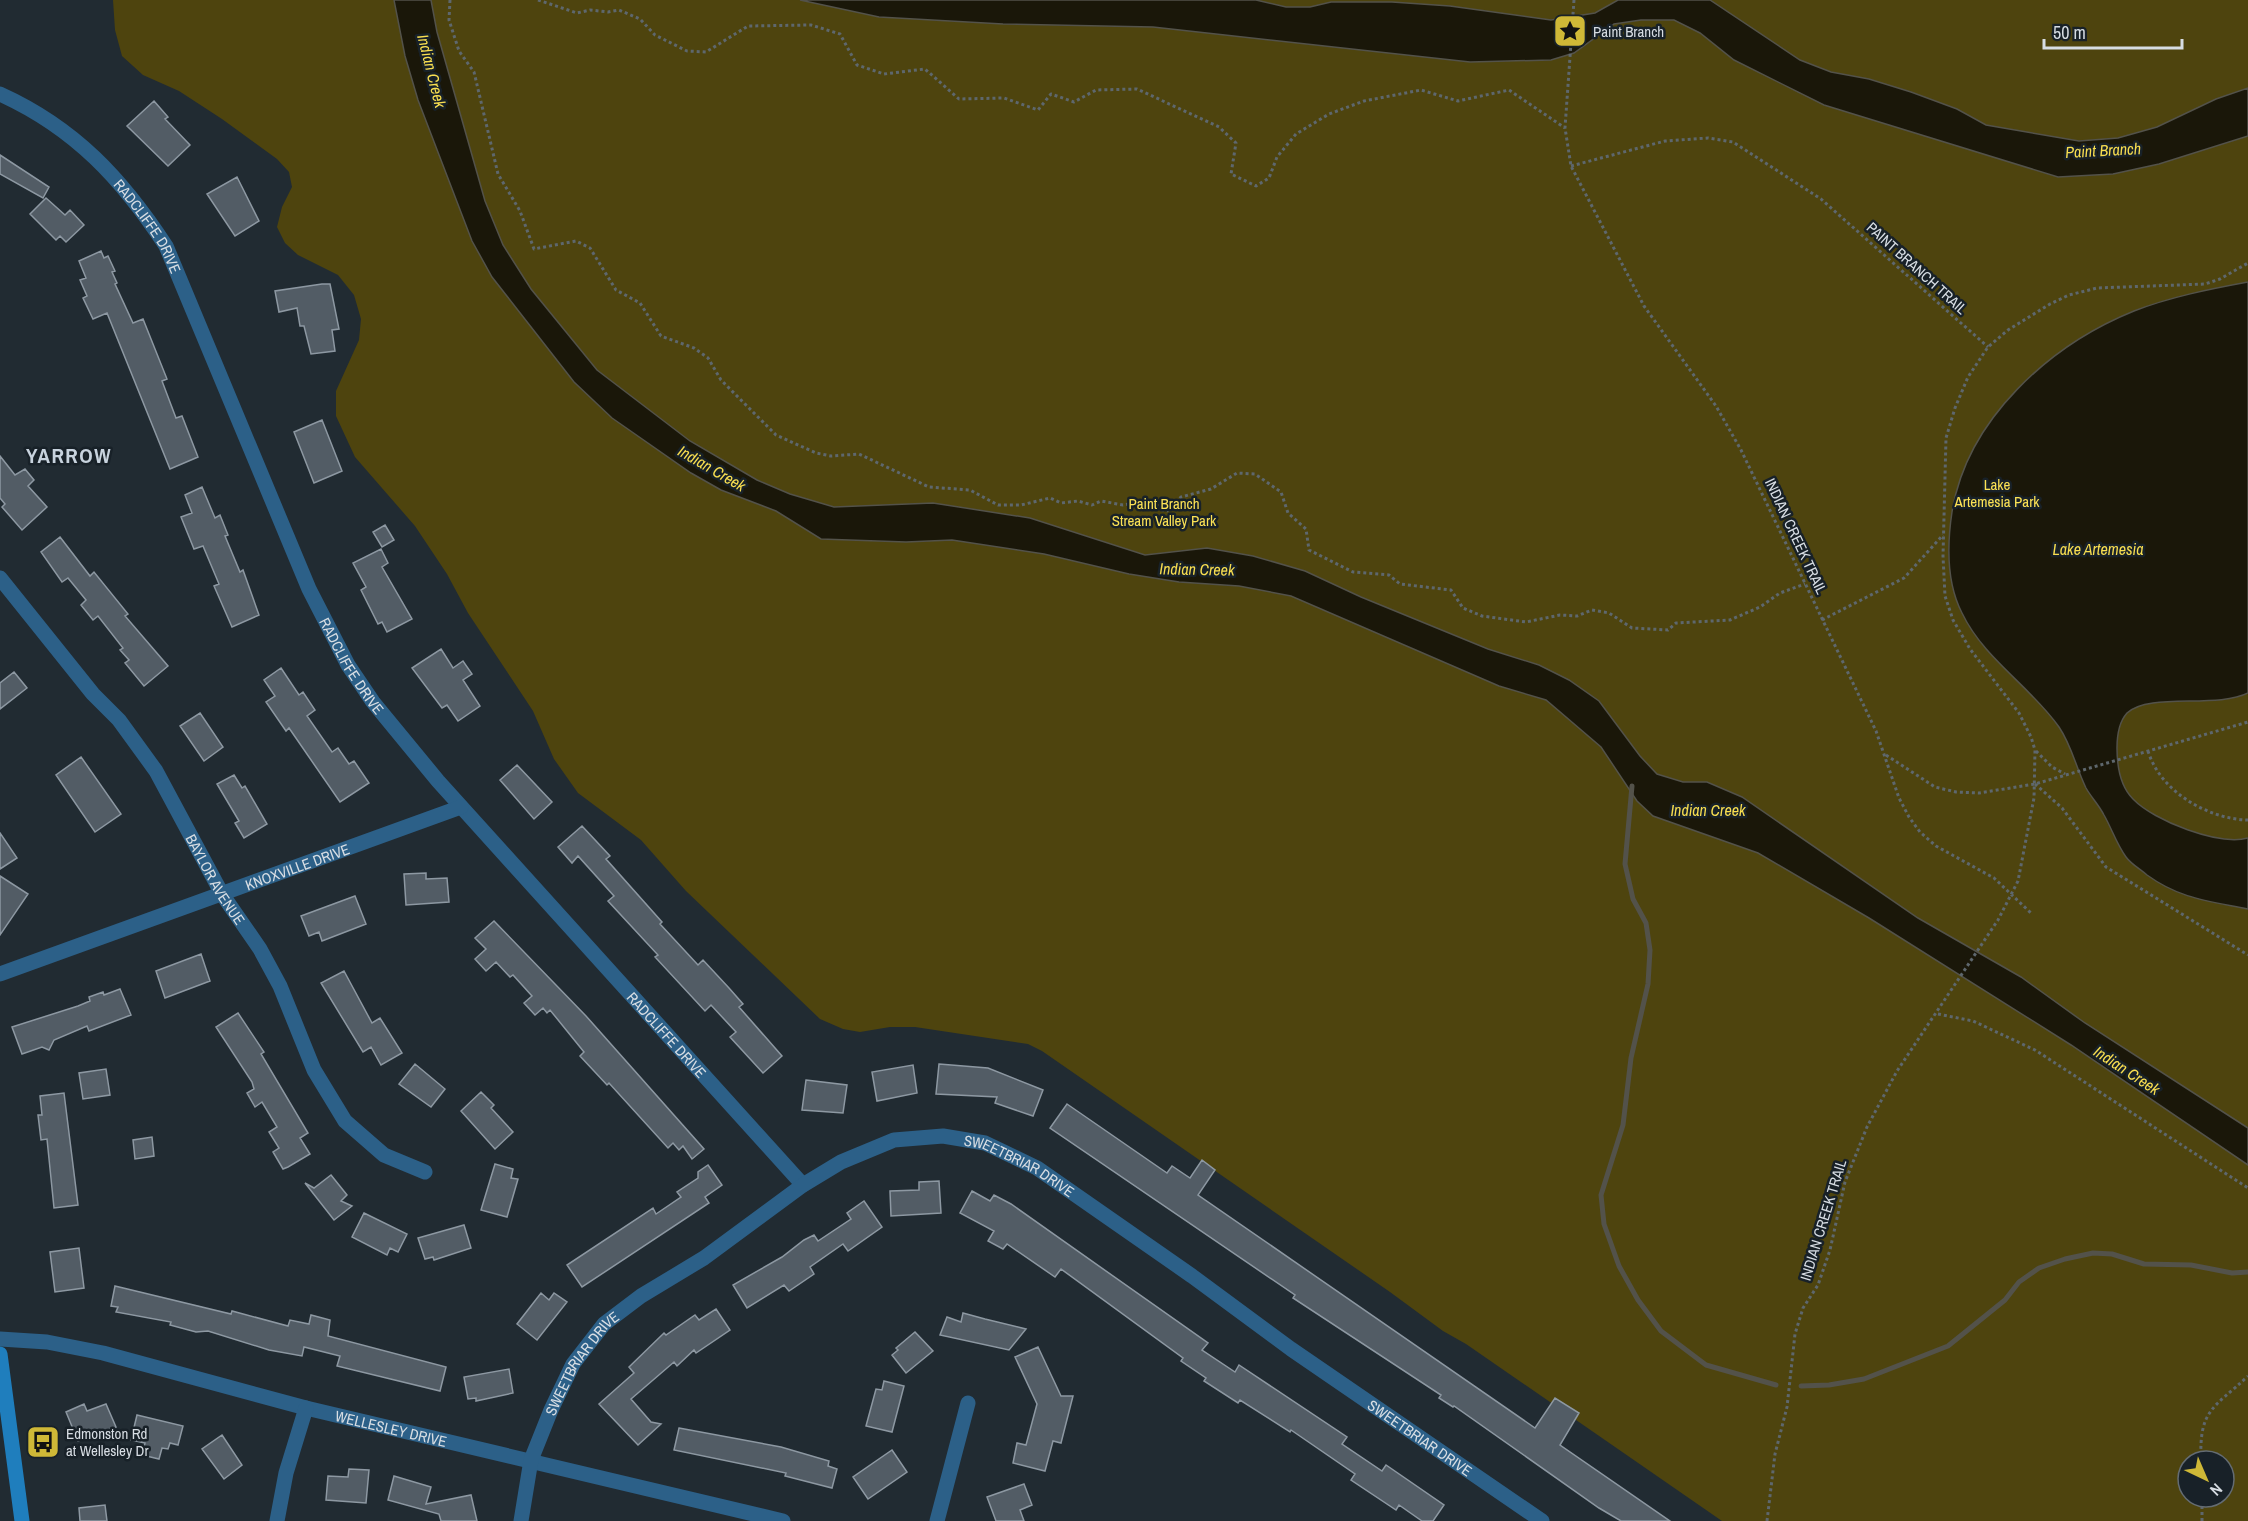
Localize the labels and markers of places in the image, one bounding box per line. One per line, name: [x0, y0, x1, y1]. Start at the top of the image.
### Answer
place icon: Paint Branch: [1552, 13, 1588, 49]
place label: Paint Branch: [1593, 21, 1664, 42]
place label: Edmonston Rd at Wellesley Dr: [66, 1423, 149, 1461]
bus stop icon: Edmonston Rd at Wellesley Dr: [25, 1424, 61, 1460]

